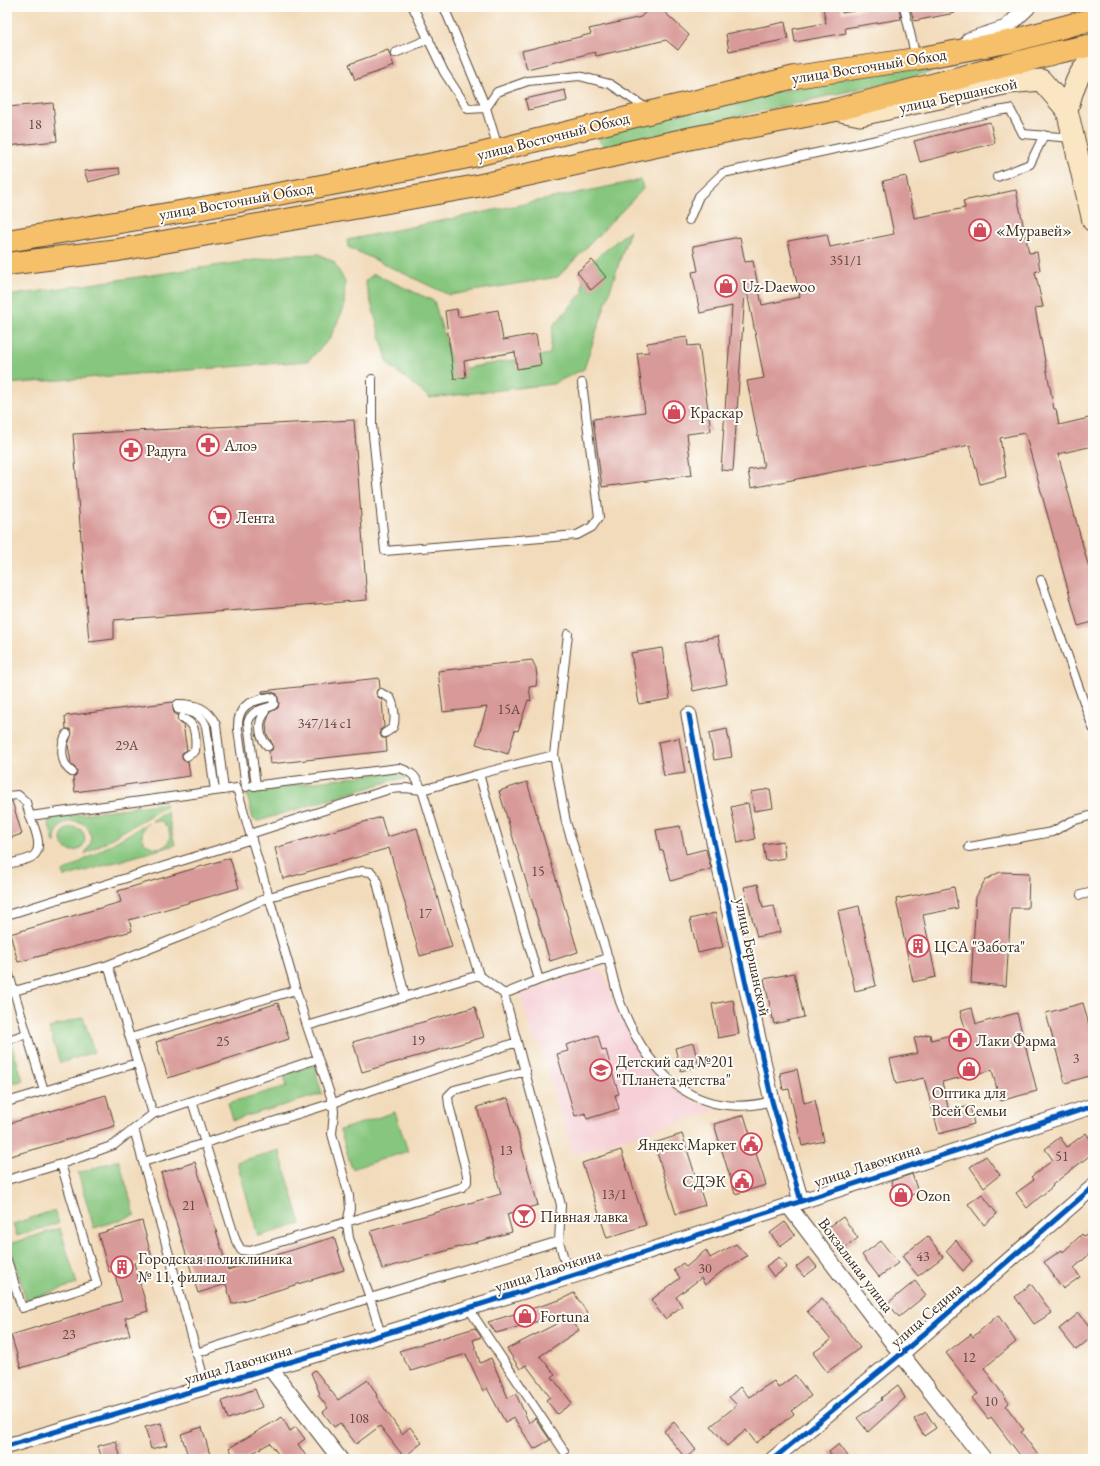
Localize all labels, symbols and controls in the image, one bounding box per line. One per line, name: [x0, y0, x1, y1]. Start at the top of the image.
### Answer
street label: улица Восточный Обход: [790, 43, 949, 89]
street label: улица Бершанской: [897, 72, 1020, 118]
street label: улица Восточный Обход: [475, 107, 632, 165]
house number: 18: [28, 115, 42, 133]
street label: улица Восточный Обход: [157, 177, 315, 225]
shop icon: «Муравей»: [967, 217, 993, 243]
place label: «Муравей»: [996, 220, 1072, 241]
house number: 351/1: [830, 251, 862, 269]
shop icon: Uz-Daewoo: [713, 273, 739, 299]
place label: Uz-Daewoo: [742, 276, 815, 297]
shop icon: Краскар: [661, 399, 687, 425]
place label: Краскар: [690, 402, 743, 423]
pharmacy icon: Алоэ: [195, 432, 221, 458]
place label: Алоэ: [223, 435, 257, 456]
pharmacy icon: Радуга: [118, 437, 144, 463]
place label: Радуга: [146, 440, 187, 461]
supermarket icon: Лента: [207, 504, 233, 530]
place label: Лента: [236, 507, 276, 528]
house number: 15А: [497, 700, 521, 718]
house number: 347/14 с1: [298, 714, 352, 732]
house number: 29А: [115, 736, 139, 754]
house number: 15: [531, 862, 545, 880]
street label: улица Бершанской: [730, 896, 776, 1019]
house number: 17: [418, 904, 432, 922]
building icon: ЦСА "Забота": [905, 933, 931, 959]
place label: ЦСА "Забота": [934, 936, 1025, 957]
pharmacy icon: Лаки Фарма: [947, 1027, 973, 1053]
place label: Лаки Фарма: [976, 1030, 1057, 1051]
house number: 19: [411, 1031, 425, 1049]
house number: 25: [216, 1032, 230, 1050]
house number: 3: [1073, 1049, 1080, 1067]
place label: Детский сад №201 "Планета детства": [616, 1051, 734, 1090]
shop icon: Оптика для Всей Семьи: [956, 1056, 982, 1082]
school or university icon: Детский сад №201 "Планета детства": [588, 1057, 614, 1083]
place label: Оптика для Всей Семьи: [931, 1082, 1007, 1121]
public building icon: Яндекс Маркет: [738, 1131, 764, 1157]
place label: Яндекс Маркет: [636, 1134, 736, 1155]
street label: улица Лавочкина: [811, 1138, 924, 1192]
house number: 13: [499, 1141, 513, 1159]
house number: 51: [1055, 1147, 1069, 1165]
public building icon: СДЭК: [729, 1168, 755, 1194]
place label: СДЭК: [682, 1171, 726, 1192]
shop icon: Ozon: [888, 1182, 914, 1208]
house number: 13/1: [601, 1185, 627, 1203]
place label: Ozon: [916, 1185, 951, 1206]
house number: 21: [182, 1196, 196, 1214]
bar icon: Пивная лавка: [511, 1203, 537, 1229]
place label: Пивная лавка: [540, 1206, 629, 1227]
street label: Вокзальная улица: [813, 1213, 899, 1317]
street label: улица Лавочкина: [492, 1243, 605, 1297]
house number: 43: [916, 1247, 930, 1265]
place label: Городская поликлиника № 11, филиал: [138, 1248, 293, 1287]
building icon: Городская поликлиника № 11, филиал: [109, 1254, 135, 1280]
house number: 30: [698, 1259, 712, 1277]
street label: улица Седина: [886, 1278, 967, 1352]
shop icon: Fortuna: [512, 1303, 538, 1329]
place label: Fortuna: [540, 1306, 590, 1327]
house number: 23: [62, 1325, 76, 1343]
street label: улица Лавочкина: [182, 1338, 295, 1389]
house number: 12: [962, 1348, 976, 1366]
house number: 10: [984, 1392, 998, 1410]
house number: 108: [349, 1409, 369, 1427]

